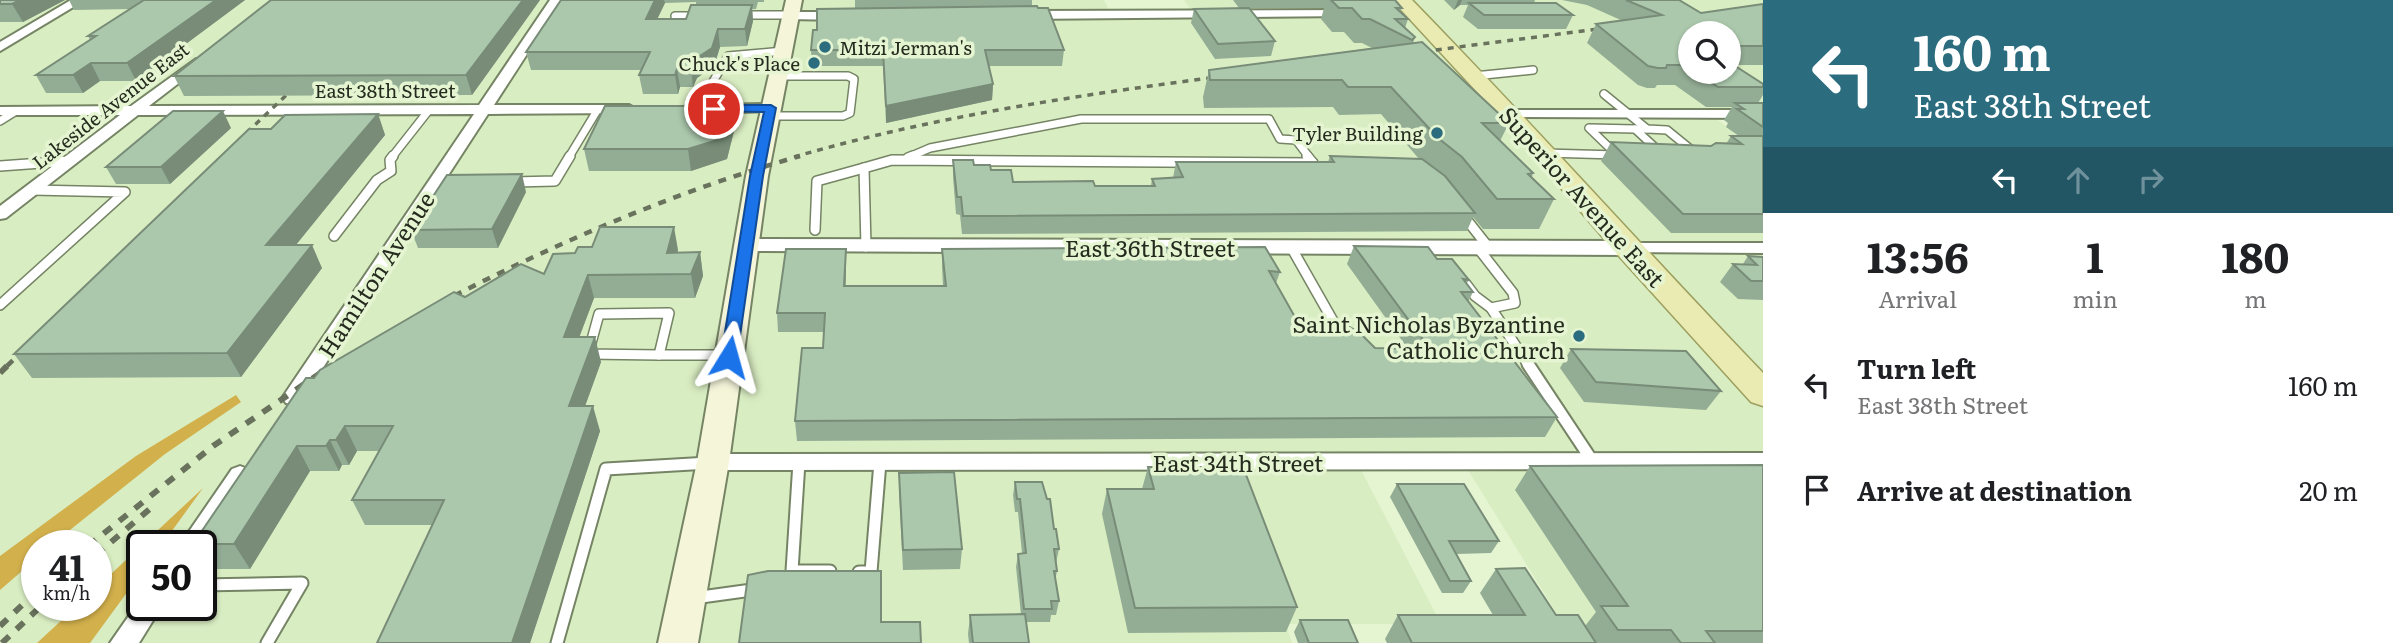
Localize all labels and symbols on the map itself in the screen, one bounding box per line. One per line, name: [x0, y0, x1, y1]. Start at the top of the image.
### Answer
place label: Mitzi Jerman's: [839, 33, 972, 61]
street label: Lakeside Avenue East: [26, 35, 195, 175]
marker: Mitzi Jerman's: [817, 39, 833, 55]
place label: Chuck's Place: [679, 49, 800, 77]
marker: Chuck's Place: [806, 55, 822, 71]
street label: East 38th Street: [314, 76, 456, 104]
pin: [684, 79, 744, 139]
street label: Superior Avenue East: [1492, 98, 1674, 294]
place label: Tyler Building: [1292, 119, 1423, 147]
marker: Tyler Building: [1429, 125, 1445, 141]
street label: Hamilton Avenue: [308, 184, 442, 364]
street label: East 36th Street: [1065, 230, 1236, 264]
place label: Saint Nicholas Byzantine Catholic Church: [1293, 306, 1565, 366]
position arrow: [692, 320, 766, 394]
marker: Saint Nicholas Byzantine Catholic Church: [1571, 328, 1587, 344]
street label: East 34th Street: [1153, 445, 1324, 479]
speed limit sign: 50: [126, 530, 217, 621]

